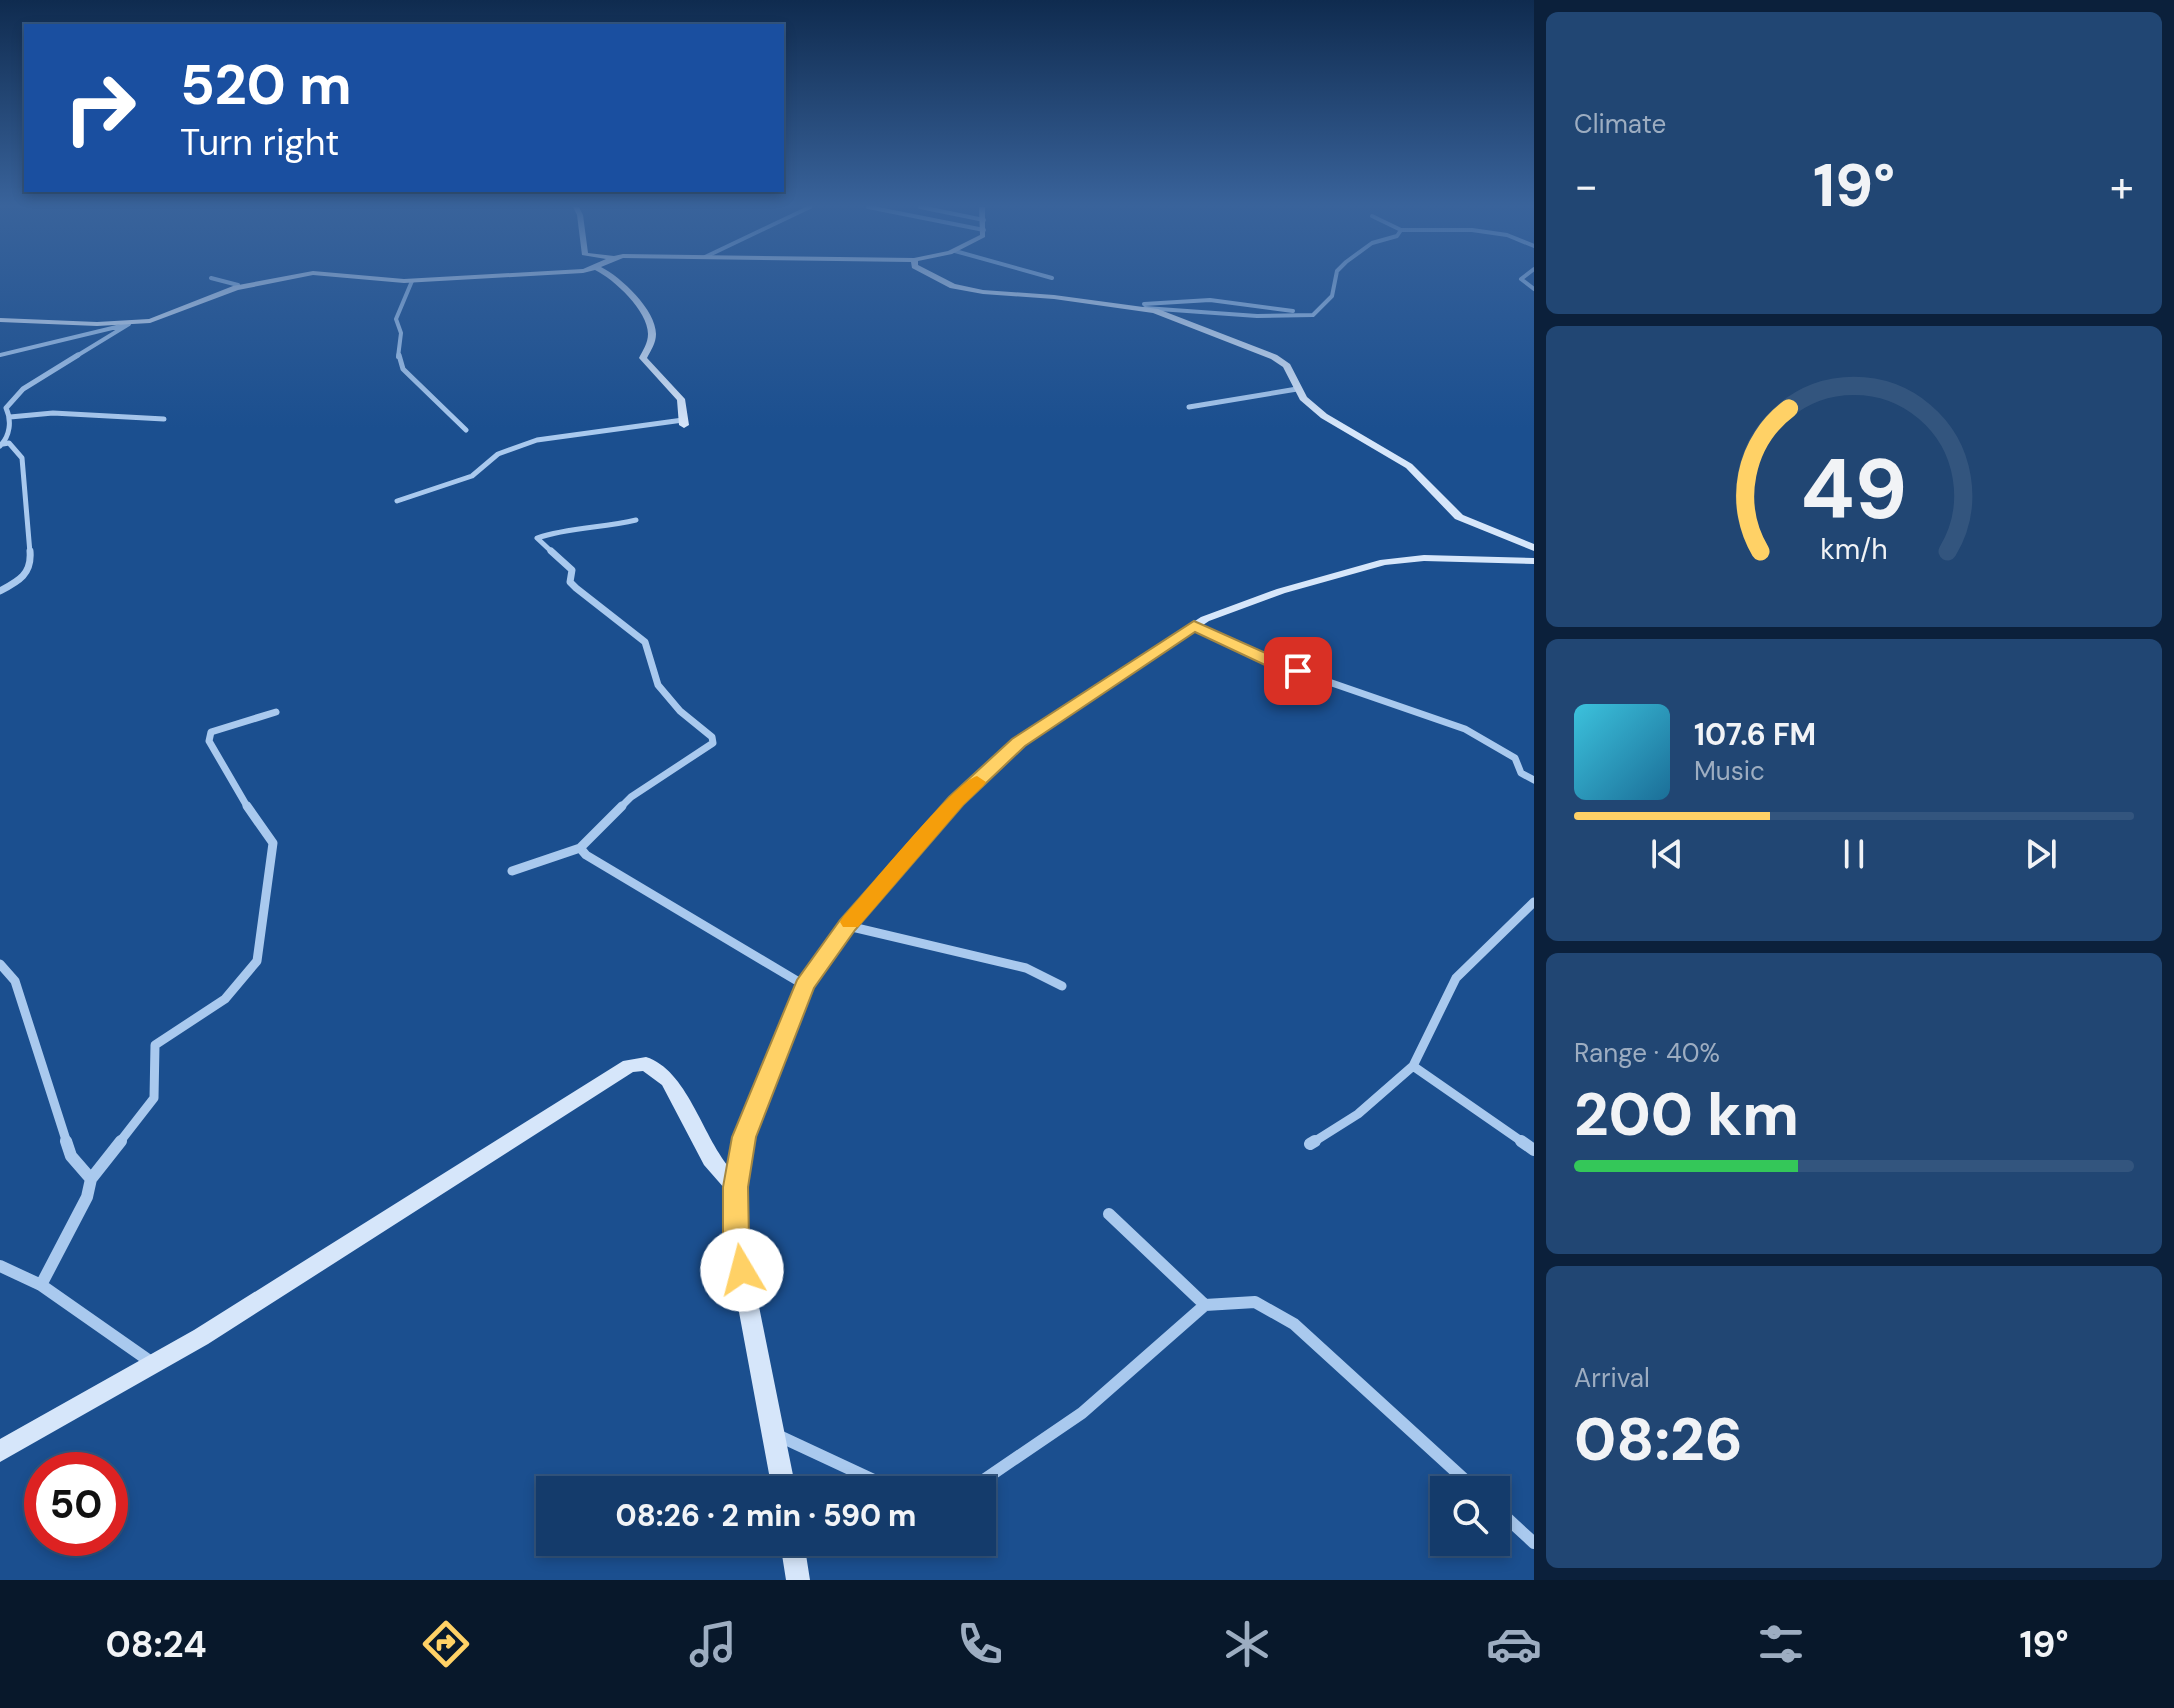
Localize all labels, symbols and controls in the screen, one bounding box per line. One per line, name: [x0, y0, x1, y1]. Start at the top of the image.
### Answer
text: 520 m: [180, 48, 352, 121]
icon: right: [48, 56, 152, 160]
text: Climate: [1574, 107, 1666, 141]
text: Turn right: [180, 119, 339, 166]
text: 19°: [1813, 146, 1895, 225]
text: −: [1574, 157, 1598, 215]
text: +: [2110, 157, 2134, 215]
text: 49: [1801, 435, 1907, 544]
text: km/h: [1820, 532, 1888, 569]
pin: [1264, 637, 1332, 705]
icon: arrive: [1276, 649, 1320, 693]
text: 107.6 FM: [1694, 715, 1816, 754]
text: Music: [1694, 754, 1765, 788]
icon: previous: [1645, 832, 1689, 876]
icon: pause: [1832, 832, 1876, 876]
icon: next: [2019, 832, 2063, 876]
text: Range · 40%: [1574, 1036, 1720, 1070]
text: 200 km: [1574, 1075, 1799, 1154]
position arrow: [700, 1228, 784, 1312]
text: Arrival: [1574, 1361, 1650, 1395]
text: 08:26: [1574, 1400, 1743, 1479]
speed limit sign: 50: [24, 1452, 128, 1556]
map controls: [1430, 1476, 1510, 1556]
button: search: [1430, 1476, 1510, 1556]
text: 08:26 · 2 min · 590 m: [616, 1496, 916, 1535]
icon: directions: [418, 1616, 474, 1672]
icon: music: [685, 1616, 741, 1672]
icon: phone: [952, 1616, 1008, 1672]
icon: climate: [1219, 1616, 1275, 1672]
icon: car: [1486, 1616, 1542, 1672]
icon: filters: [1753, 1616, 1809, 1672]
text: 08:24: [105, 1621, 207, 1668]
text: 19°: [2019, 1621, 2069, 1668]

